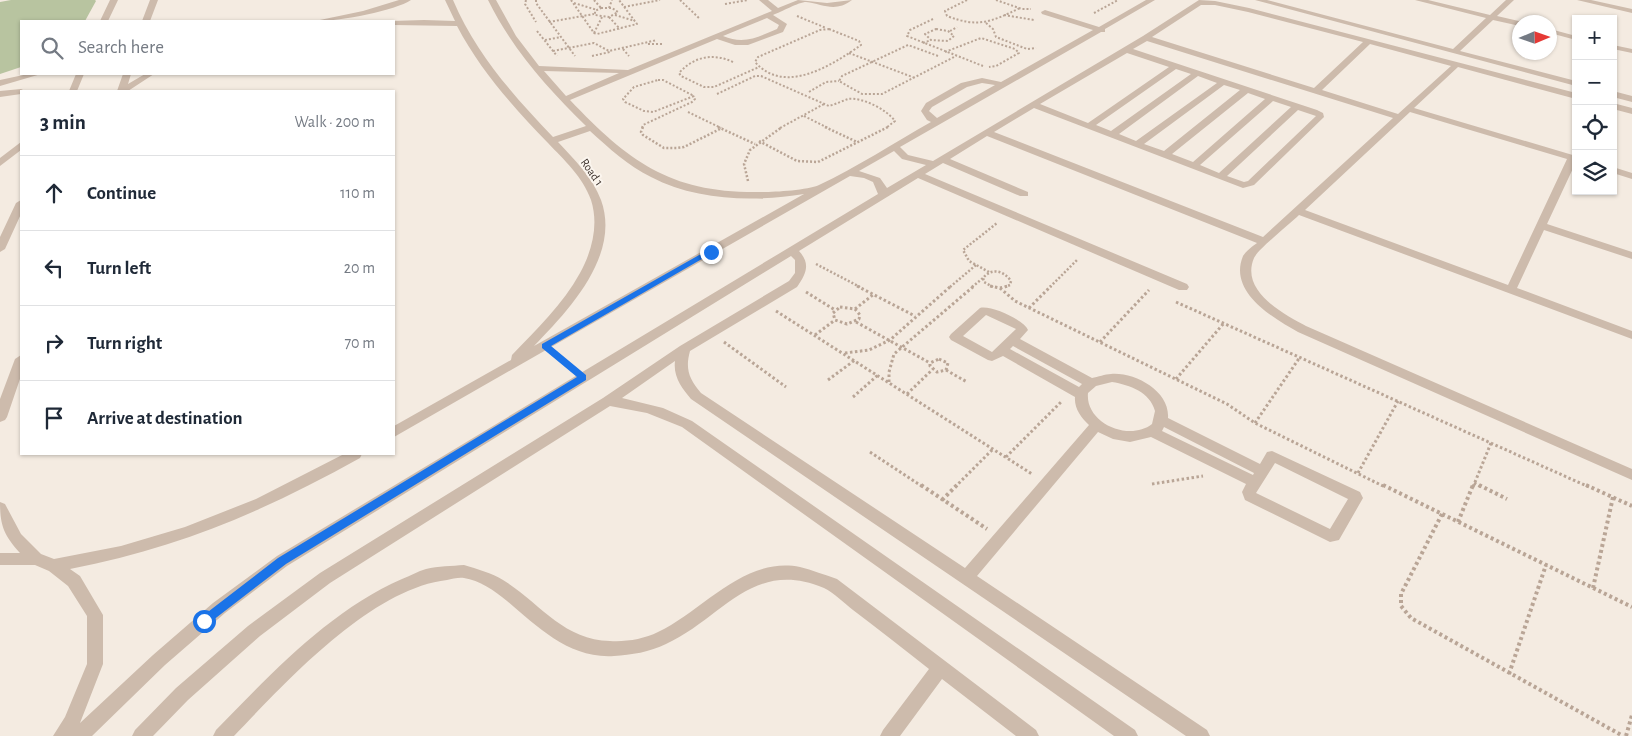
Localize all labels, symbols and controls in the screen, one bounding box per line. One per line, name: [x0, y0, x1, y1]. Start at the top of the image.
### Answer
north arrow: [1512, 15, 1557, 60]
map controls: [1572, 15, 1617, 195]
button: +: [1572, 15, 1617, 60]
search box: [20, 20, 395, 75]
icon: search: [38, 34, 66, 62]
text: Search here: [78, 38, 164, 57]
button: −: [1572, 60, 1617, 105]
button: locate: [1572, 105, 1617, 150]
text: 3 min: [40, 112, 86, 133]
text: Walk · 200 m: [294, 114, 375, 130]
button: layers: [1572, 150, 1617, 195]
street label: Road 1: [578, 156, 606, 188]
icon: ahead: [40, 179, 68, 207]
text: Continue: [87, 184, 156, 203]
text: 110 m: [340, 185, 375, 201]
route end: [700, 241, 723, 264]
icon: left: [40, 254, 68, 282]
text: Turn left: [87, 259, 151, 278]
text: 20 m: [344, 260, 375, 276]
icon: right: [40, 329, 68, 357]
text: Turn right: [87, 334, 162, 353]
text: 70 m: [344, 335, 375, 351]
icon: arrive: [40, 404, 68, 432]
text: Arrive at destination: [87, 409, 243, 428]
route start: [193, 610, 216, 633]

